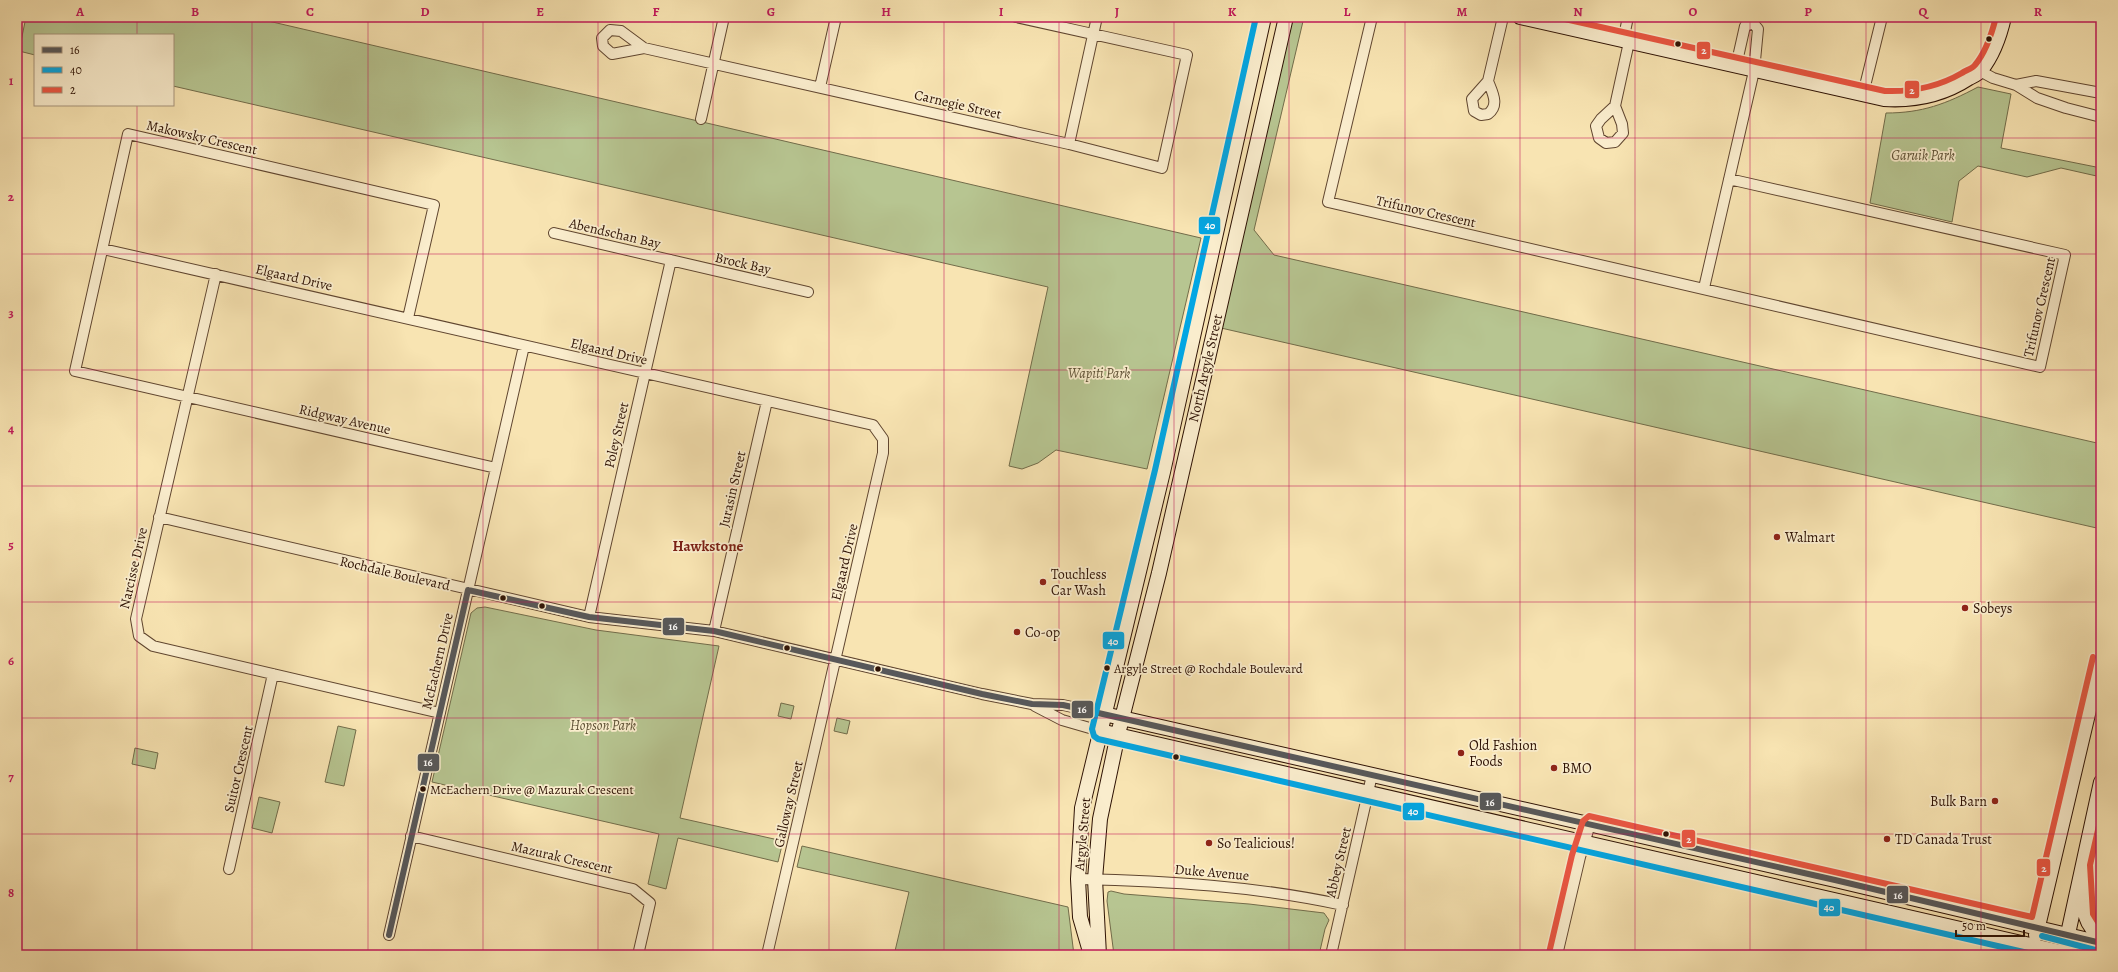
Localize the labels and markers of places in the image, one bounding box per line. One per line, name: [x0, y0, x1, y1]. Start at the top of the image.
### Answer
unlabelled marker: [1984, 34, 1994, 44]
unlabelled marker: [1673, 39, 1683, 49]
place label: Walmart: [1784, 528, 1835, 547]
marker: Walmart: [1772, 532, 1782, 542]
place label: Touchless Car Wash: [1051, 565, 1107, 600]
marker: Touchless Car Wash: [1038, 577, 1048, 587]
unlabelled marker: [498, 593, 508, 603]
place label: Sobeys: [1973, 599, 2012, 618]
unlabelled marker: [537, 601, 547, 611]
marker: Sobeys: [1960, 603, 1970, 613]
place label: Co-op: [1025, 623, 1060, 642]
marker: Co-op: [1012, 627, 1022, 637]
unlabelled marker: [782, 643, 792, 653]
place label: Argyle Street @ Rochdale Boulevard: [1113, 660, 1303, 677]
marker: Argyle Street @ Rochdale Boulevard: [1102, 663, 1112, 673]
unlabelled marker: [873, 664, 883, 674]
place label: Old Fashion Foods: [1469, 736, 1538, 771]
marker: Old Fashion Foods: [1456, 748, 1466, 758]
unlabelled marker: [1171, 752, 1181, 762]
place label: BMO: [1562, 759, 1592, 778]
marker: BMO: [1549, 763, 1559, 773]
place label: McEachern Drive @ Mazurak Crescent: [430, 781, 634, 798]
marker: McEachern Drive @ Mazurak Crescent: [418, 784, 428, 794]
place label: Bulk Barn: [1930, 792, 1987, 811]
marker: Bulk Barn: [1990, 796, 2000, 806]
unlabelled marker: [1661, 829, 1671, 839]
place label: TD Canada Trust: [1895, 830, 1992, 849]
place label: So Tealicious!: [1217, 834, 1295, 853]
marker: TD Canada Trust: [1882, 834, 1892, 844]
marker: So Tealicious!: [1204, 838, 1214, 848]

